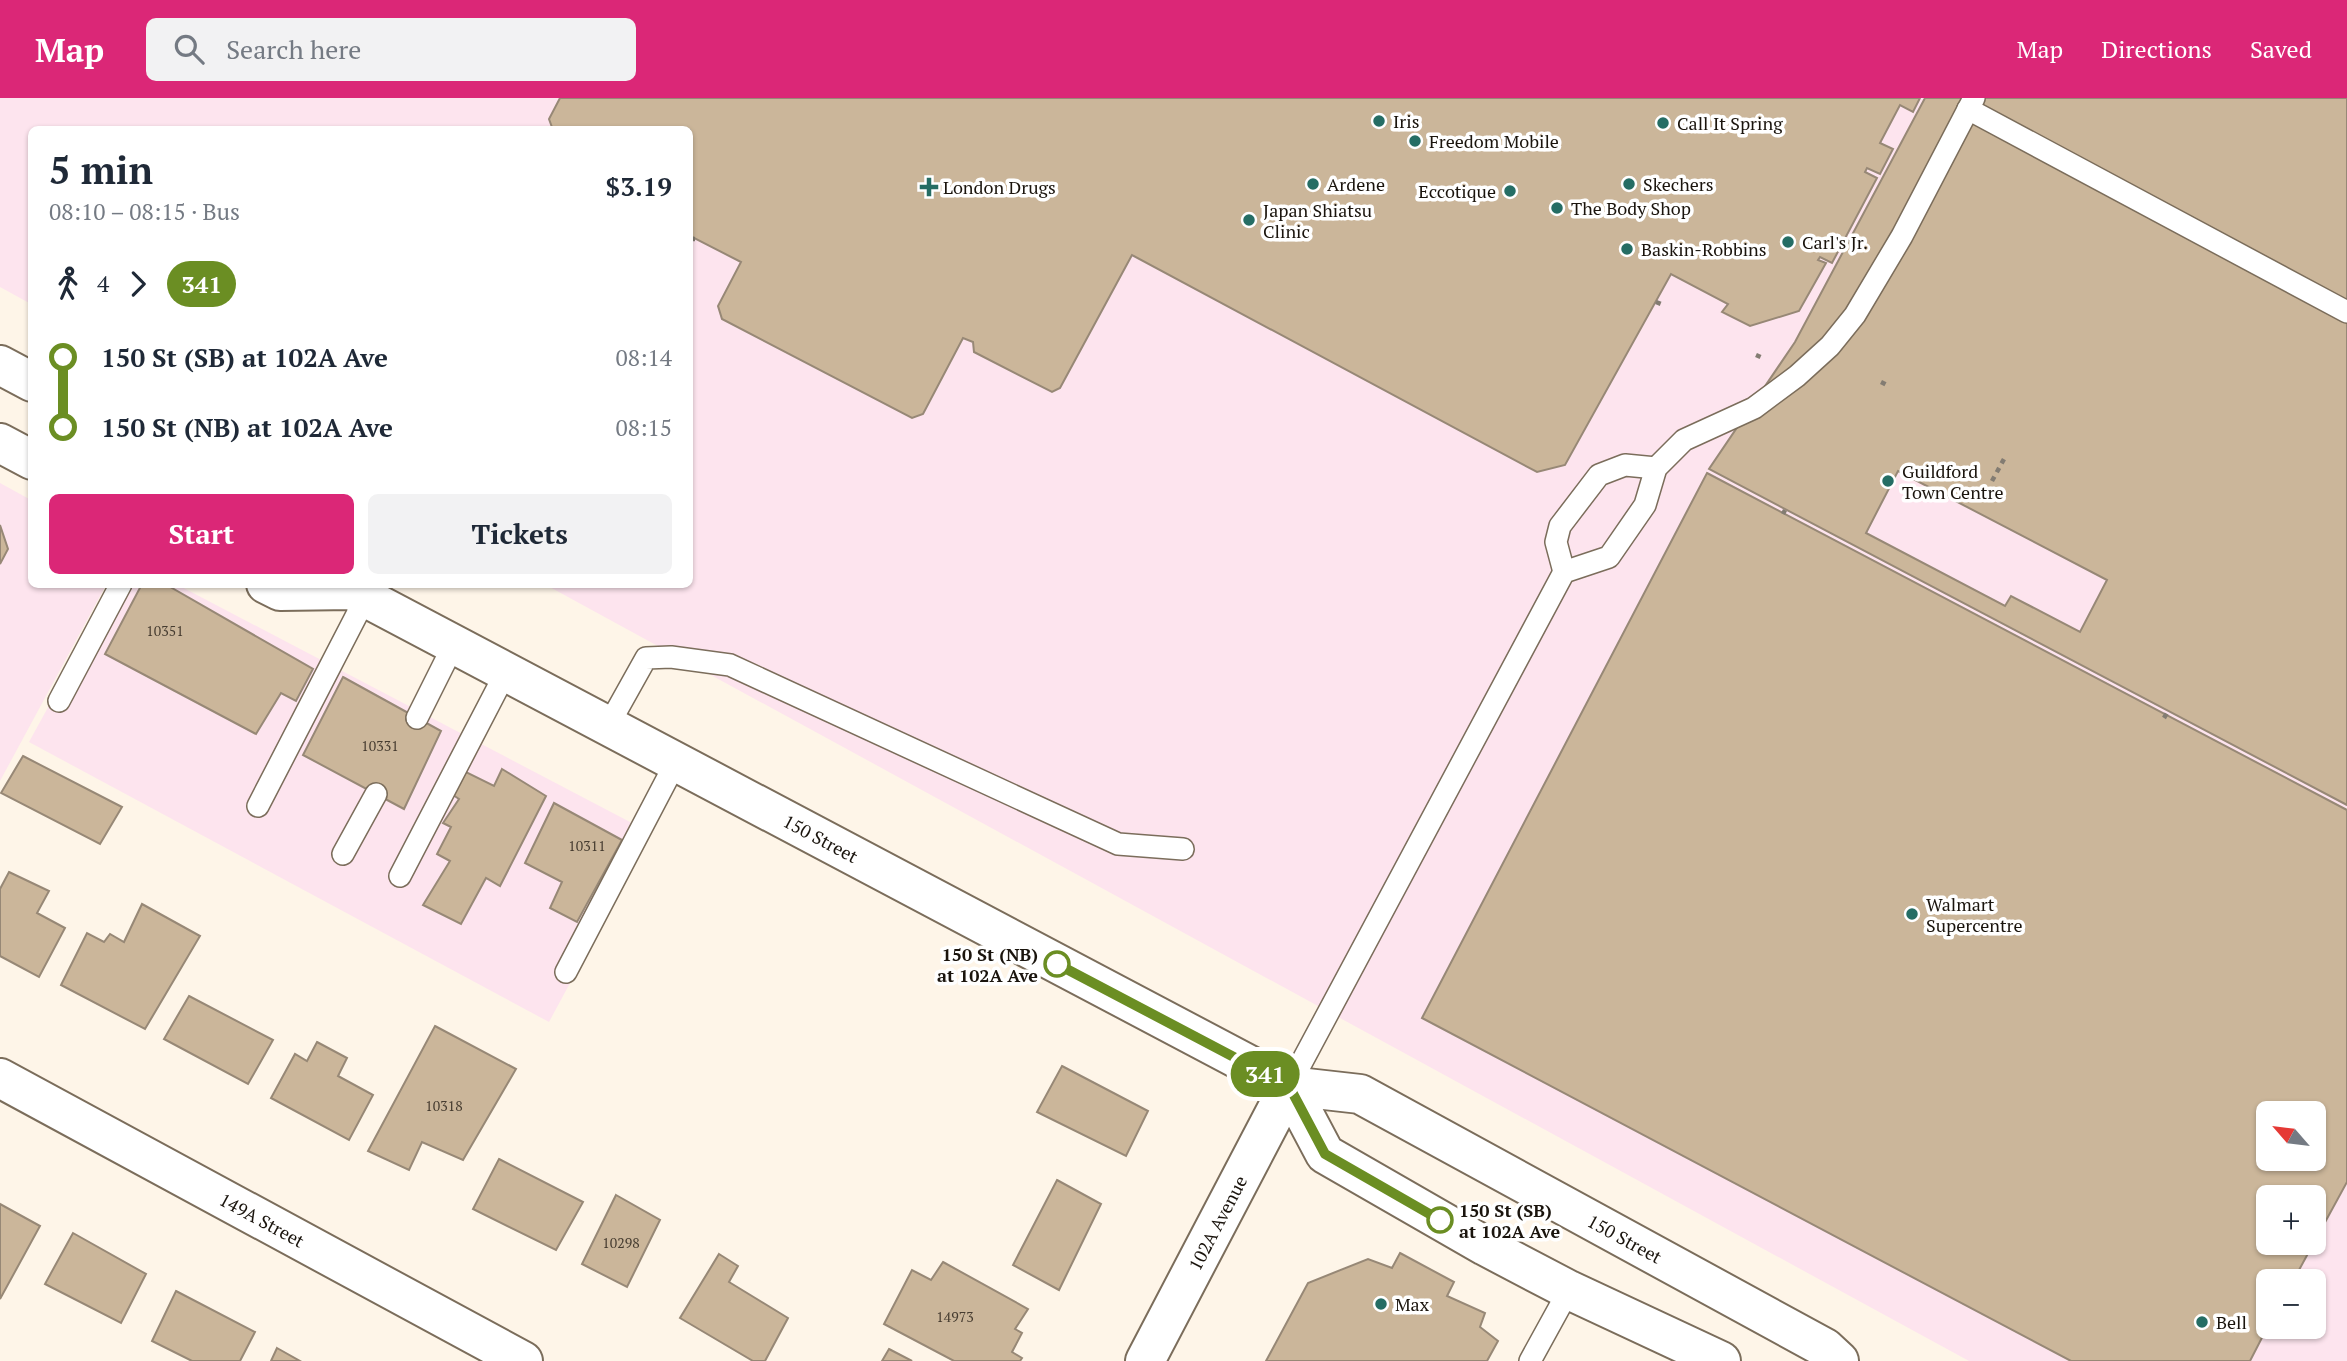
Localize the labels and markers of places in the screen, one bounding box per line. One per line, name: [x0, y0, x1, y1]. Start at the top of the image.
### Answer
place label: Iris: [1393, 109, 1419, 133]
place label: Call It Spring: [1677, 111, 1783, 135]
marker: Iris: [1371, 113, 1387, 129]
marker: Call It Spring: [1655, 115, 1671, 131]
place label: Freedom Mobile: [1429, 129, 1559, 153]
marker: Freedom Mobile: [1407, 133, 1423, 149]
place label: Ardene: [1327, 172, 1385, 196]
place label: Skechers: [1643, 172, 1714, 196]
place label: London Drugs: [943, 175, 1056, 199]
marker: Ardene: [1305, 176, 1321, 192]
marker: Skechers: [1621, 176, 1637, 192]
marker: London Drugs: [921, 179, 937, 195]
place label: Eccotique: [1418, 179, 1496, 203]
marker: Eccotique: [1502, 183, 1518, 199]
place label: The Body Shop: [1571, 196, 1691, 220]
place label: Japan Shiatsu Clinic: [1263, 198, 1372, 243]
marker: The Body Shop: [1549, 200, 1565, 216]
marker: Japan Shiatsu Clinic: [1241, 212, 1257, 228]
place label: Carl's Jr.: [1802, 230, 1868, 254]
marker: Carl's Jr.: [1780, 234, 1796, 250]
place label: Baskin-Robbins: [1641, 237, 1767, 261]
marker: Baskin-Robbins: [1619, 241, 1635, 257]
place label: Guildford Town Centre: [1902, 459, 2003, 504]
marker: Guildford Town Centre: [1880, 473, 1896, 489]
place label: Walmart Supercentre: [1926, 892, 2023, 937]
marker: Walmart Supercentre: [1904, 906, 1920, 922]
place label: 150 St (NB) at 102A Ave: [937, 942, 1038, 987]
marker: 150 St (NB) at 102A Ave: [1044, 951, 1070, 977]
place label: 150 St (SB) at 102A Ave: [1459, 1198, 1560, 1243]
marker: 150 St (SB) at 102A Ave: [1427, 1207, 1453, 1233]
place label: Max: [1395, 1292, 1430, 1316]
marker: Max: [1373, 1296, 1389, 1312]
place label: Bell: [2216, 1310, 2247, 1334]
marker: Bell: [2194, 1314, 2210, 1330]

